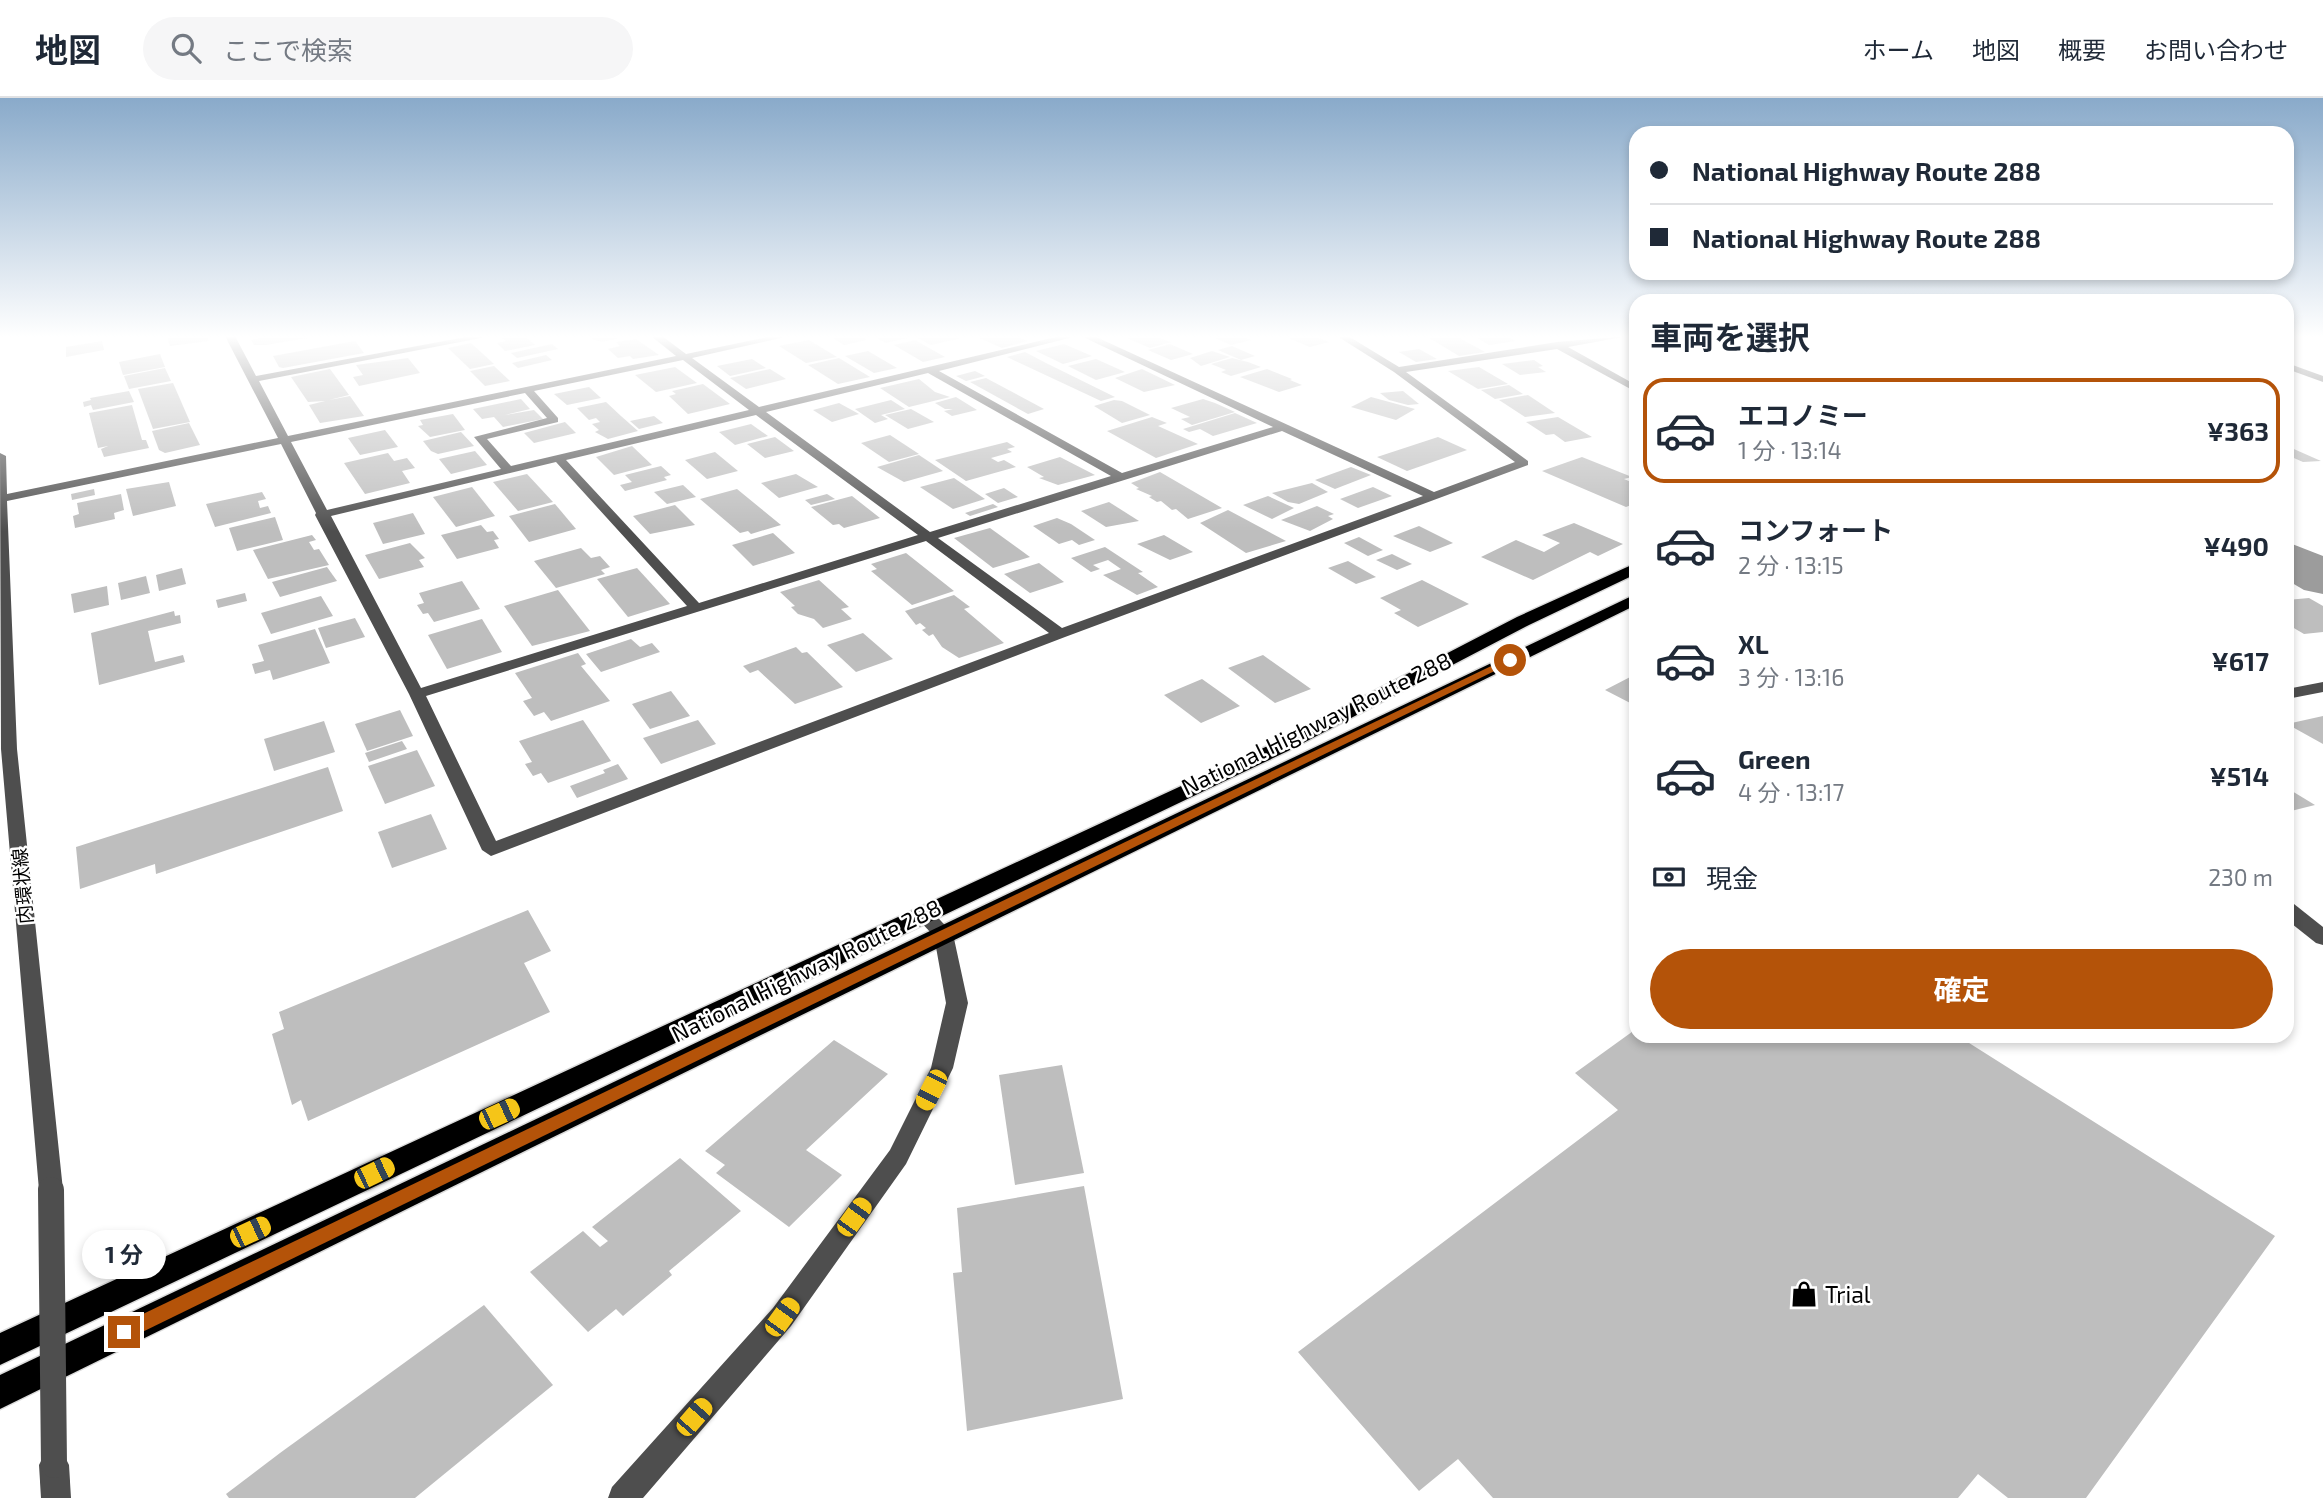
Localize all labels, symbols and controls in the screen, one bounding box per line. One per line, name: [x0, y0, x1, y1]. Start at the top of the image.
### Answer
search box: [143, 17, 633, 80]
text: 地図: [35, 29, 101, 69]
icon: search: [167, 29, 205, 67]
text: ここで検索: [223, 34, 353, 65]
text: ホーム: [1863, 35, 1934, 64]
text: 地図: [1972, 35, 2020, 64]
text: 概要: [2058, 35, 2106, 64]
text: お問い合わせ: [2144, 35, 2288, 64]
text: National Highway Route 288: [1692, 155, 2041, 186]
text: National Highway Route 288: [1692, 222, 2041, 253]
text: 車両を選択: [1650, 317, 1810, 355]
icon: car: [1654, 399, 1717, 462]
text: エコノミー: [1738, 399, 1868, 430]
text: ¥363: [2207, 415, 2269, 446]
text: 1 分 · 13:14: [1738, 436, 1842, 464]
icon: car: [1654, 514, 1717, 577]
text: コンフォート: [1738, 514, 1893, 545]
text: ¥490: [2203, 530, 2269, 561]
text: 2 分 · 13:15: [1738, 551, 1844, 579]
text: XL: [1738, 628, 1769, 659]
icon: car: [1654, 629, 1717, 692]
route start: [1494, 644, 1526, 676]
street label: National Highway Route 288: [1177, 645, 1455, 801]
text: ¥617: [2211, 645, 2269, 676]
text: 3 分 · 13:16: [1738, 663, 1844, 691]
text: Green: [1738, 743, 1811, 774]
icon: car: [1654, 744, 1717, 807]
text: ¥514: [2210, 760, 2269, 791]
text: 4 分 · 13:17: [1738, 778, 1844, 806]
street label: 内環状線: [7, 847, 37, 925]
icon: cash: [1650, 858, 1688, 896]
text: 現金: [1706, 862, 1758, 893]
text: 230 m: [2208, 863, 2273, 891]
street label: National Highway Route 288: [667, 892, 945, 1048]
button: 確定: [1650, 949, 2273, 1029]
car: [913, 1067, 950, 1113]
car: [476, 1096, 523, 1132]
car: [351, 1154, 398, 1192]
car: [834, 1194, 875, 1240]
car: [227, 1214, 274, 1250]
callout: 1 分: [82, 1230, 166, 1280]
text: 1 分: [105, 1240, 143, 1268]
shop icon: Trial: [1789, 1279, 1819, 1309]
place label: Trial: [1825, 1280, 1871, 1308]
car: [762, 1294, 803, 1340]
route end: [108, 1316, 140, 1348]
car: [673, 1394, 716, 1440]

